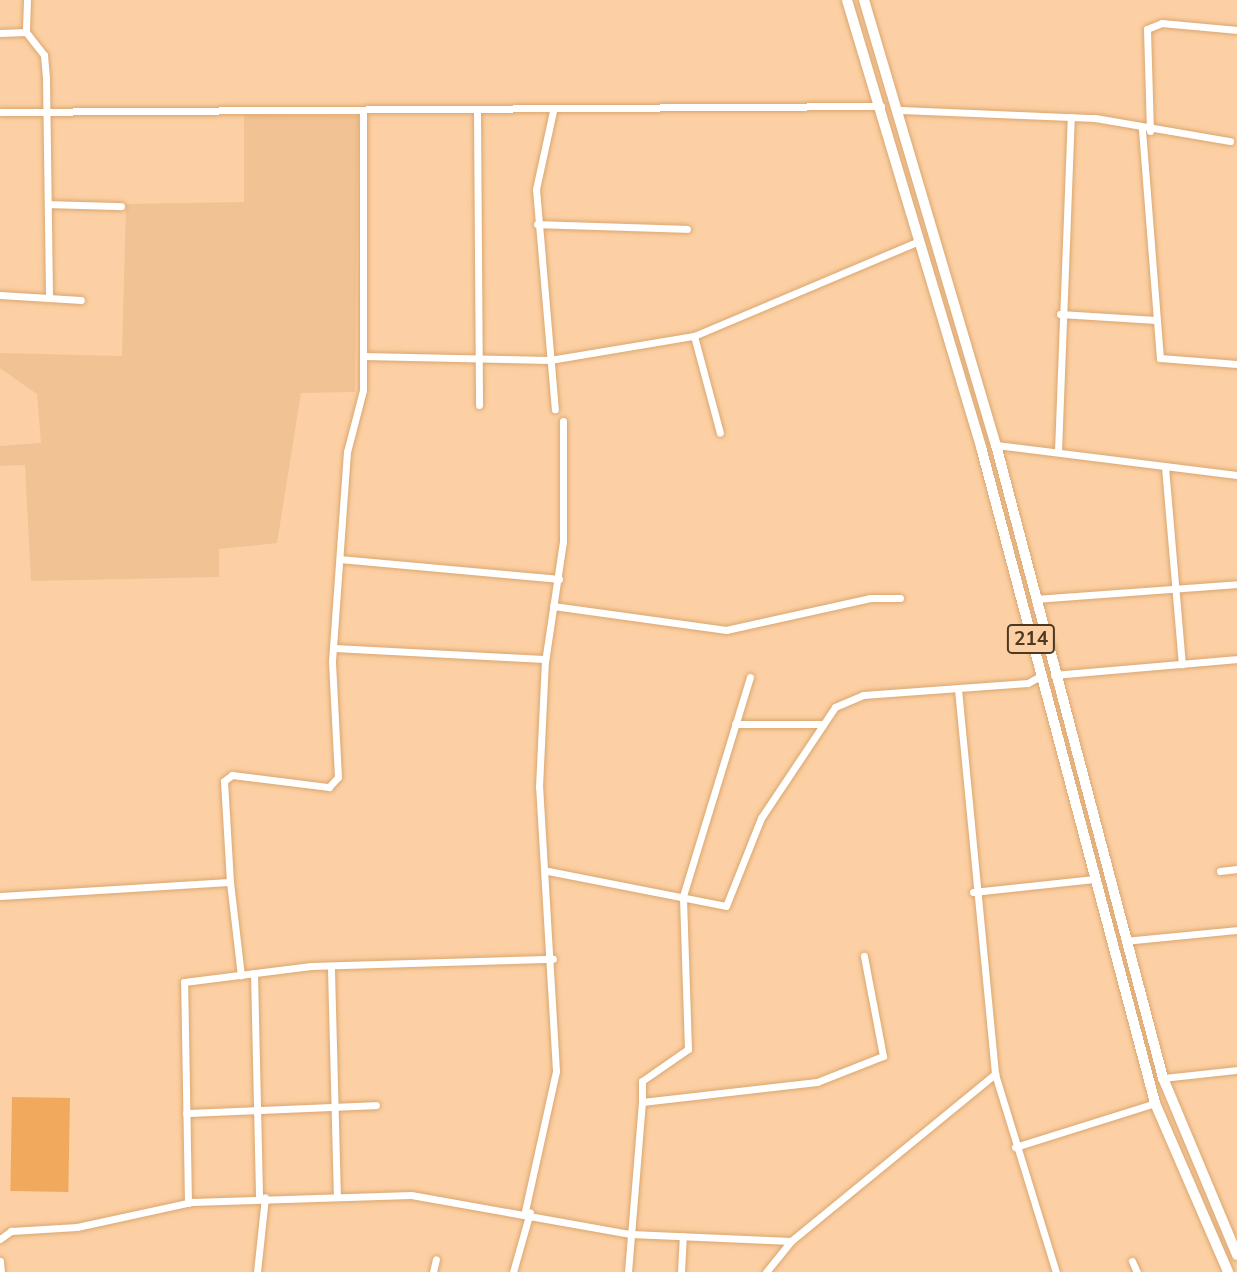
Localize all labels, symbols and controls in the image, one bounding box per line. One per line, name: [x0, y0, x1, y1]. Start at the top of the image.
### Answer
road number: 214: [1006, 624, 1056, 654]

